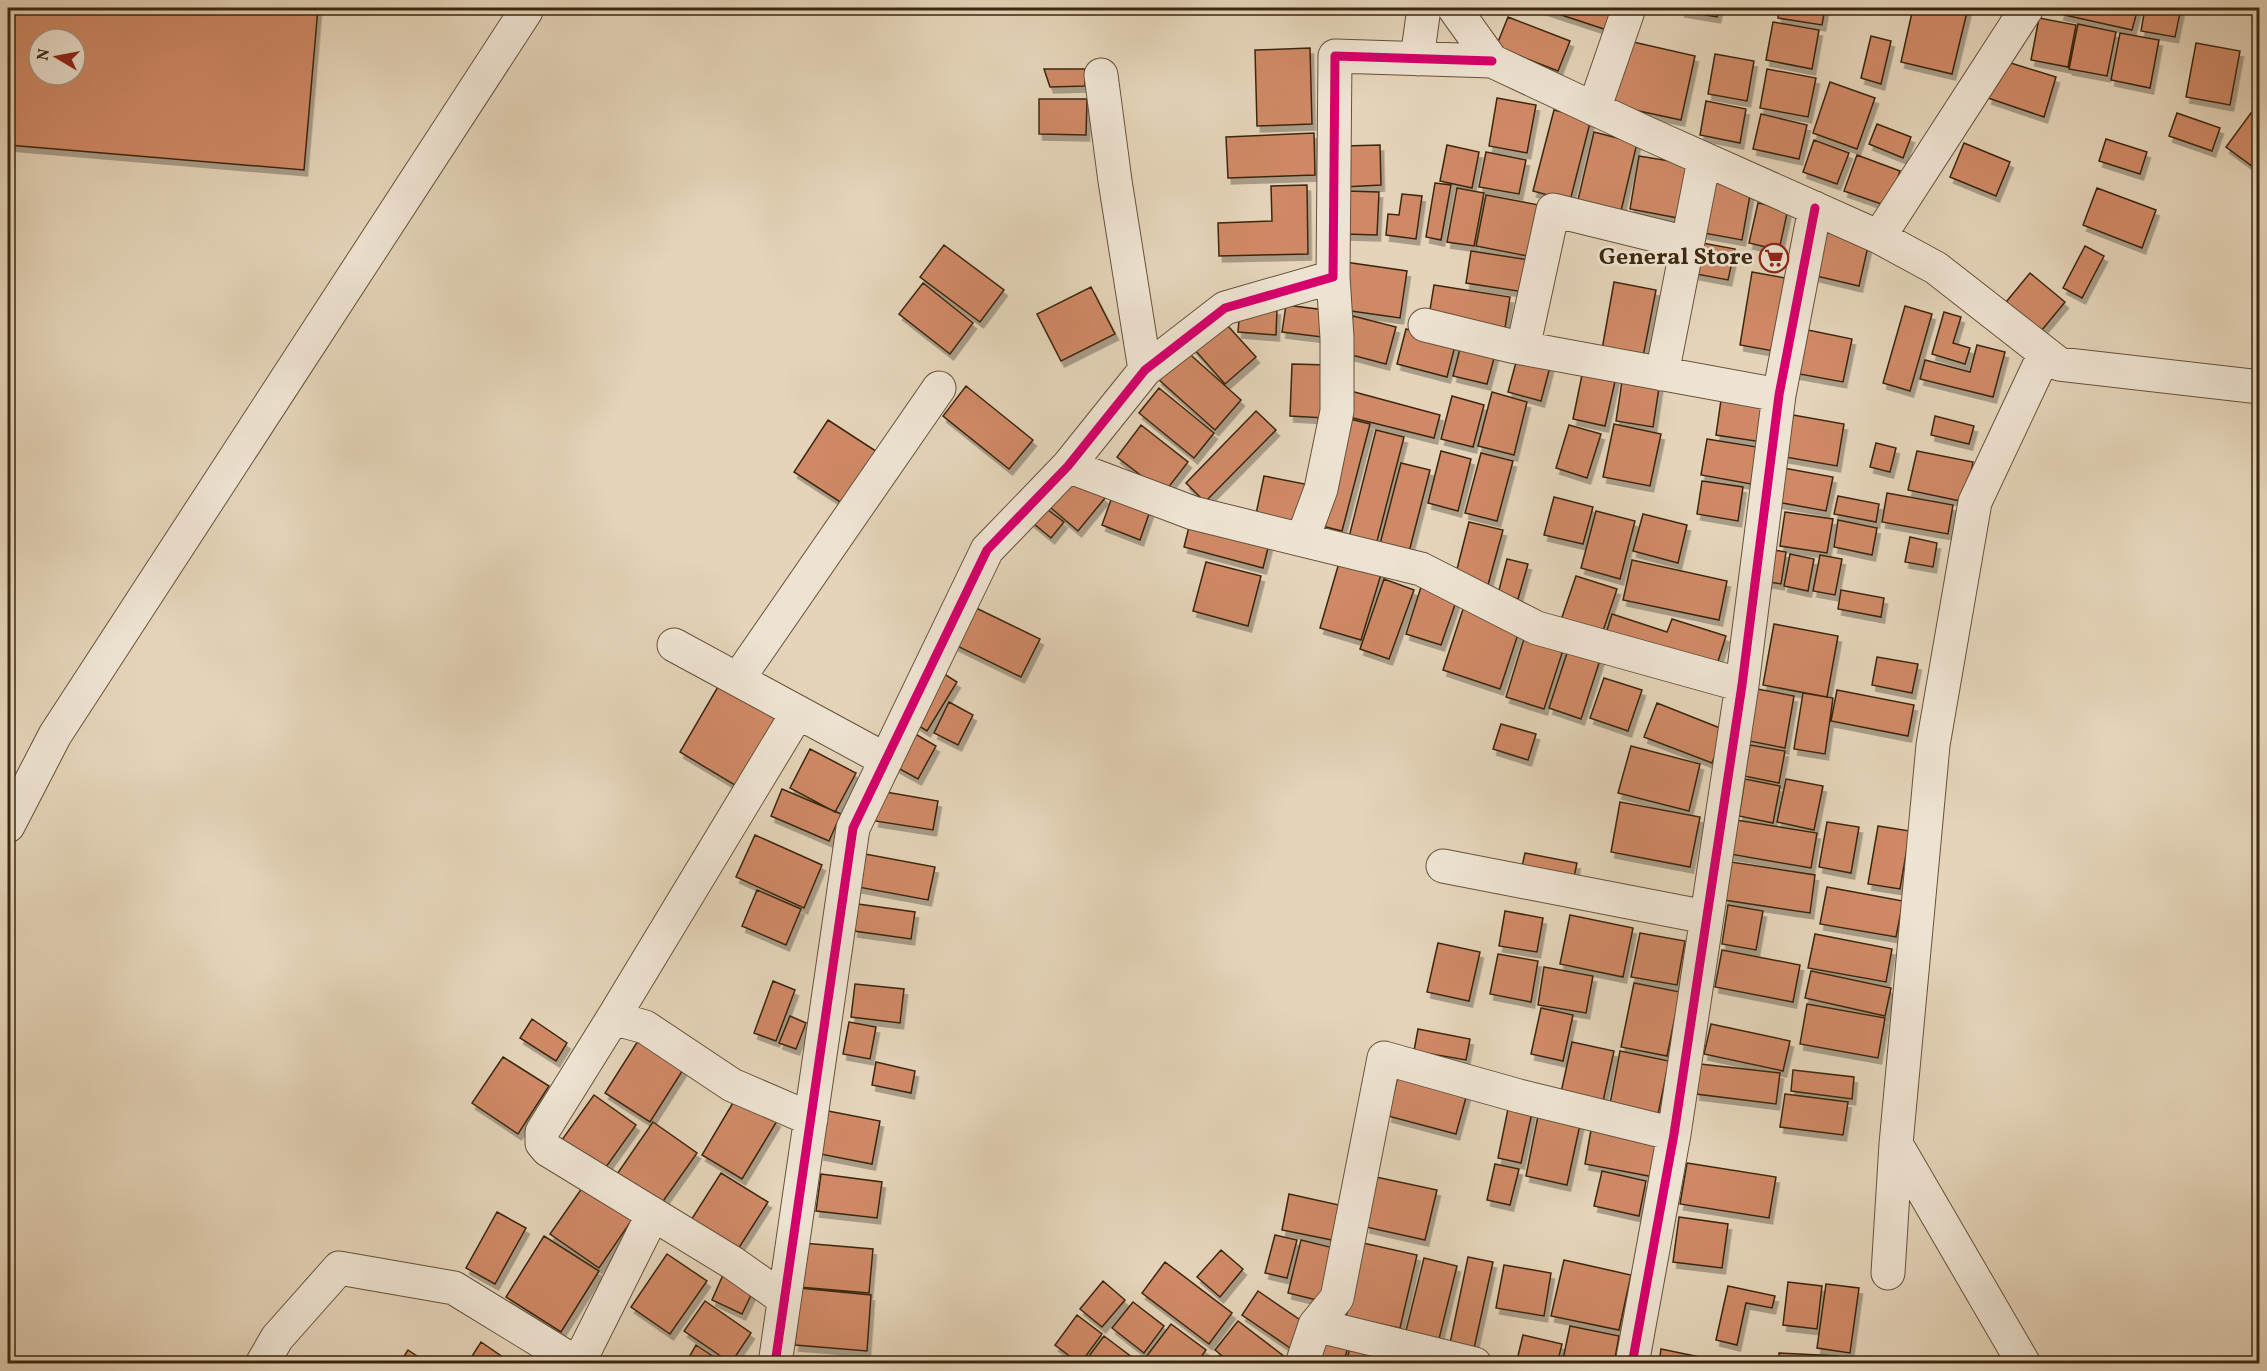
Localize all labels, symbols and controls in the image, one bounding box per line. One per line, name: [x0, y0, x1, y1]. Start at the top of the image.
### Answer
north arrow: [27, 27, 87, 87]
text: N: [32, 47, 56, 62]
place label: General Store: [1599, 241, 1753, 275]
supermarket icon: General Store: [1758, 242, 1790, 274]

